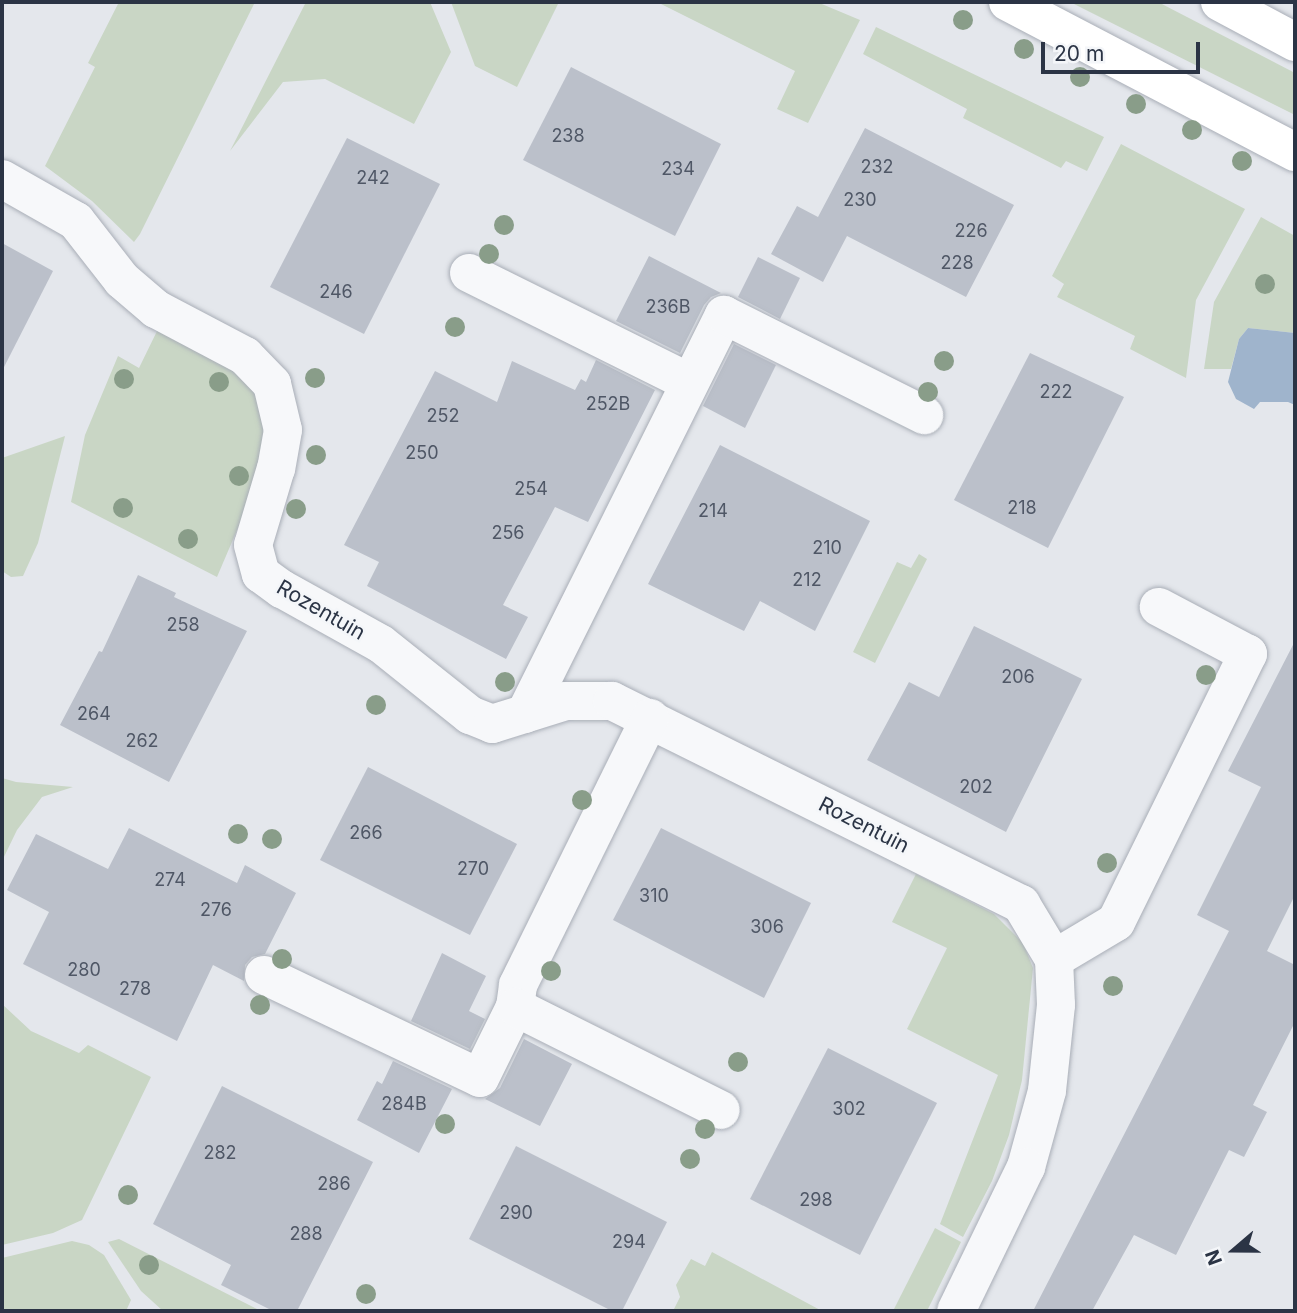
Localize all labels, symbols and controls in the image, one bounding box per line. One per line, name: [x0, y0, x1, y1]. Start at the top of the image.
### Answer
scale bar: [1045, 28, 1204, 72]
text: 20 m: [1054, 41, 1104, 66]
house number: 238: [551, 125, 585, 147]
house number: 232: [860, 156, 894, 178]
house number: 234: [661, 158, 695, 180]
house number: 242: [356, 167, 390, 189]
house number: 230: [843, 189, 877, 211]
house number: 226: [954, 220, 988, 242]
house number: 228: [940, 252, 974, 274]
house number: 246: [319, 281, 353, 303]
house number: 236B: [645, 296, 691, 318]
house number: 222: [1040, 381, 1072, 403]
house number: 252B: [586, 393, 630, 415]
house number: 252: [427, 405, 459, 427]
house number: 250: [405, 442, 439, 464]
house number: 254: [514, 478, 548, 500]
house number: 218: [1007, 497, 1037, 519]
house number: 214: [698, 500, 728, 522]
house number: 256: [491, 522, 525, 544]
house number: 210: [812, 537, 842, 559]
house number: 212: [792, 569, 822, 591]
street label: Rozentuin: [272, 575, 370, 645]
house number: 258: [166, 614, 200, 636]
house number: 206: [1001, 666, 1035, 688]
house number: 264: [77, 703, 111, 725]
house number: 262: [125, 730, 159, 752]
house number: 202: [959, 776, 993, 798]
street label: Rozentuin: [815, 791, 913, 859]
house number: 266: [349, 822, 383, 844]
house number: 270: [457, 858, 489, 880]
house number: 274: [154, 869, 186, 891]
house number: 310: [639, 885, 669, 907]
house number: 276: [200, 899, 232, 921]
house number: 306: [750, 916, 784, 938]
house number: 280: [67, 959, 101, 981]
house number: 278: [119, 978, 151, 1000]
house number: 284B: [381, 1093, 427, 1115]
house number: 302: [832, 1098, 866, 1120]
house number: 282: [203, 1142, 237, 1164]
house number: 286: [317, 1173, 351, 1195]
house number: 298: [799, 1189, 833, 1211]
house number: 290: [499, 1202, 533, 1224]
north arrow: [1199, 1215, 1269, 1285]
house number: 288: [289, 1223, 323, 1245]
house number: 294: [612, 1231, 646, 1253]
text: N: [1201, 1247, 1227, 1268]

